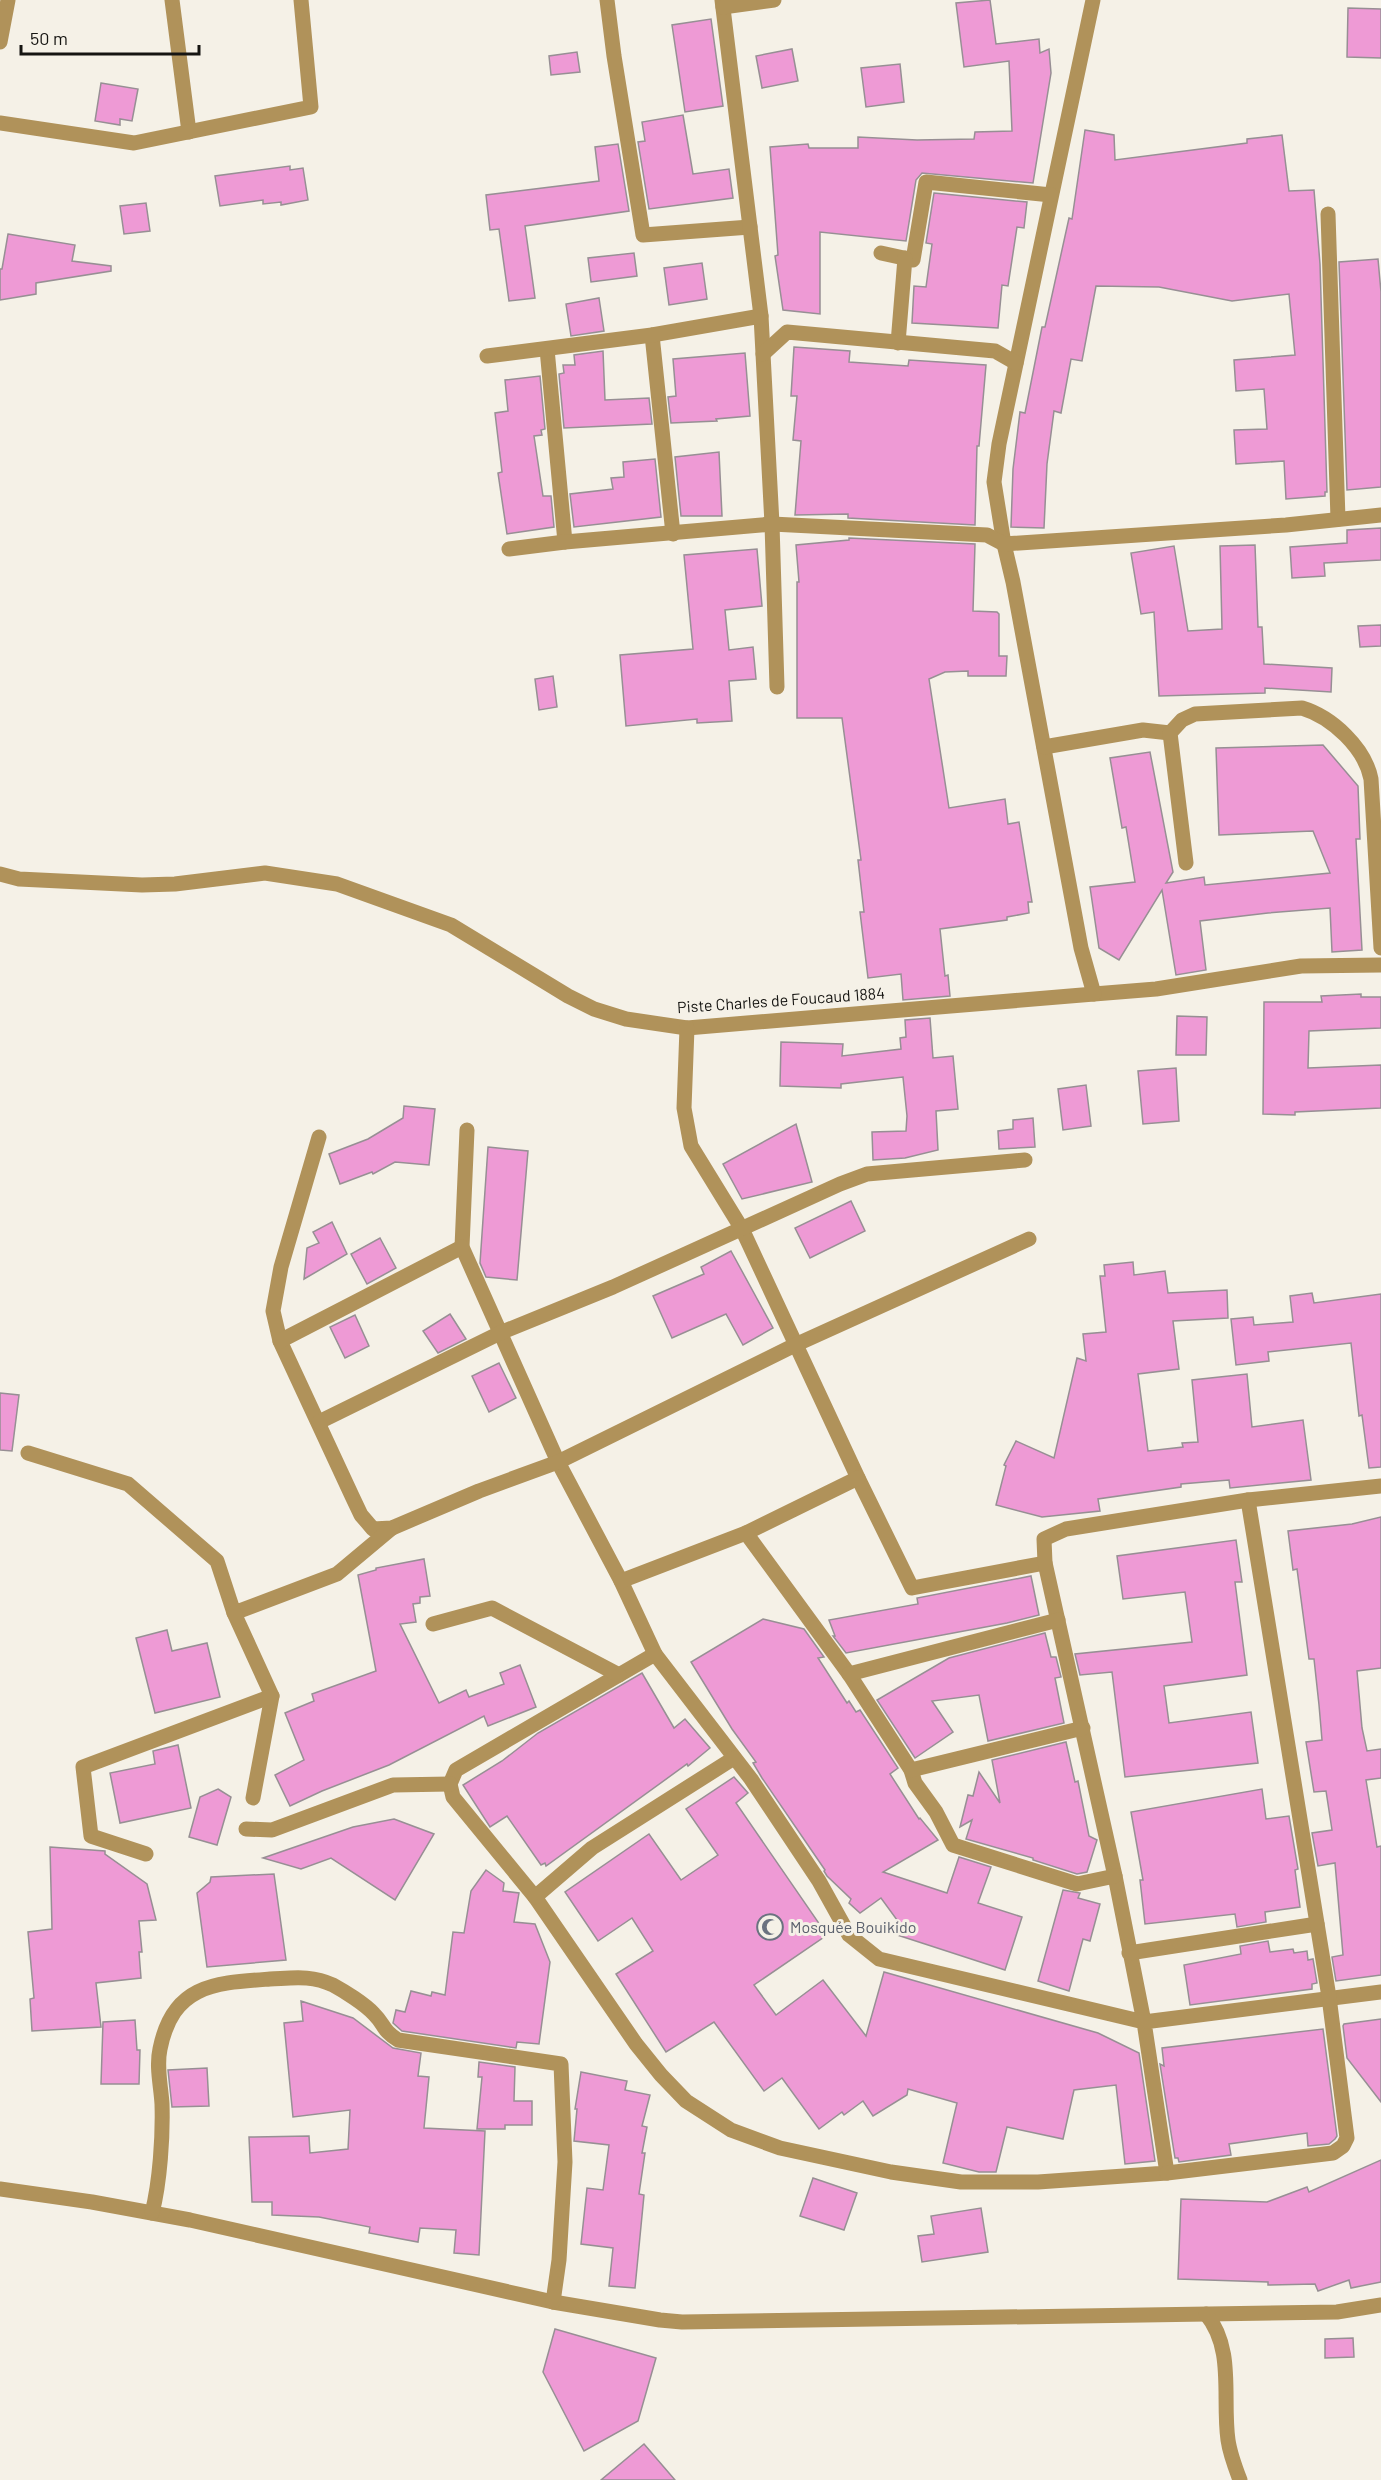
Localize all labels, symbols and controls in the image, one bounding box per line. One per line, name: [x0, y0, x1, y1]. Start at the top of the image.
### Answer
scale bar: [21, 18, 200, 56]
text: 50 m: [30, 27, 68, 49]
street label: Piste Charles de Foucaud 1884: [676, 983, 885, 1016]
mosque icon: Mosquée Bouikido: [755, 1912, 785, 1942]
place label: Mosquée Bouikido: [790, 1917, 916, 1936]

